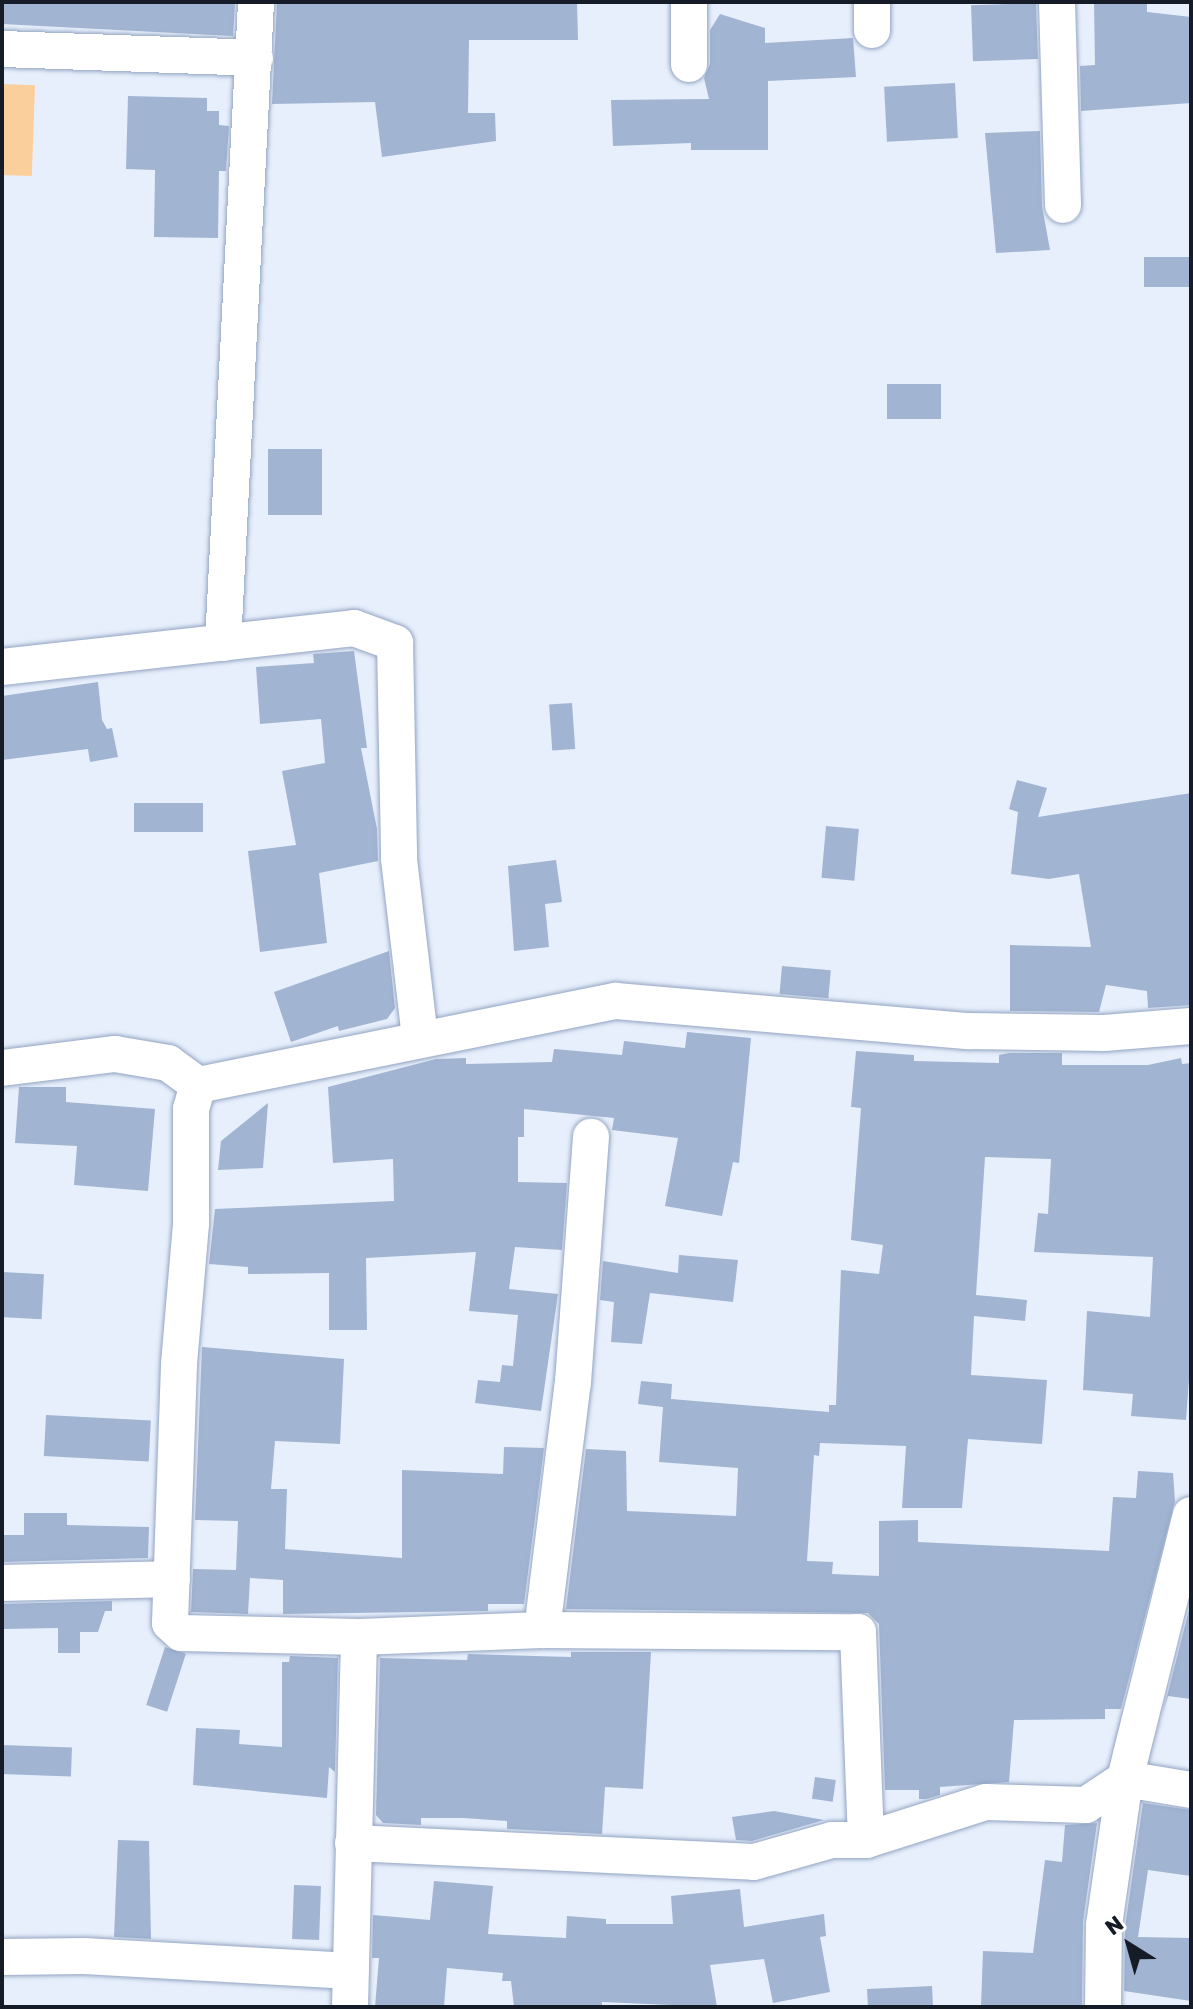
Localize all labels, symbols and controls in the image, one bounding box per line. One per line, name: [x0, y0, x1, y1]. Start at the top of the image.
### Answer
north arrow: [1089, 1905, 1169, 1985]
text: N: [1100, 1910, 1129, 1941]

